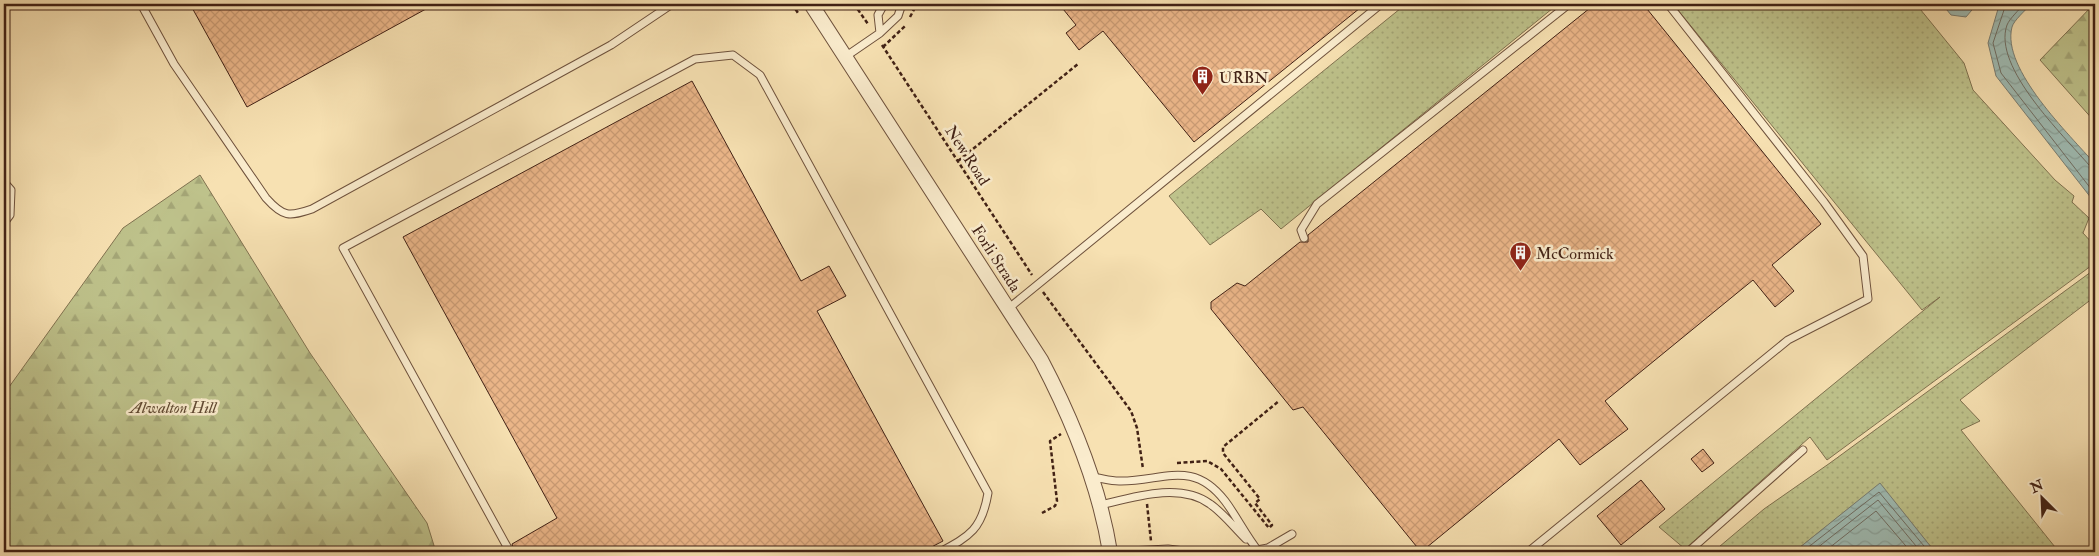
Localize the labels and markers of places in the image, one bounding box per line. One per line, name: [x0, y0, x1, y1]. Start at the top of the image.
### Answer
building icon: URBN: [1191, 65, 1215, 96]
place label: URBN: [1219, 68, 1269, 88]
building icon: McCormick: [1508, 241, 1532, 272]
place label: McCormick: [1536, 244, 1614, 264]

